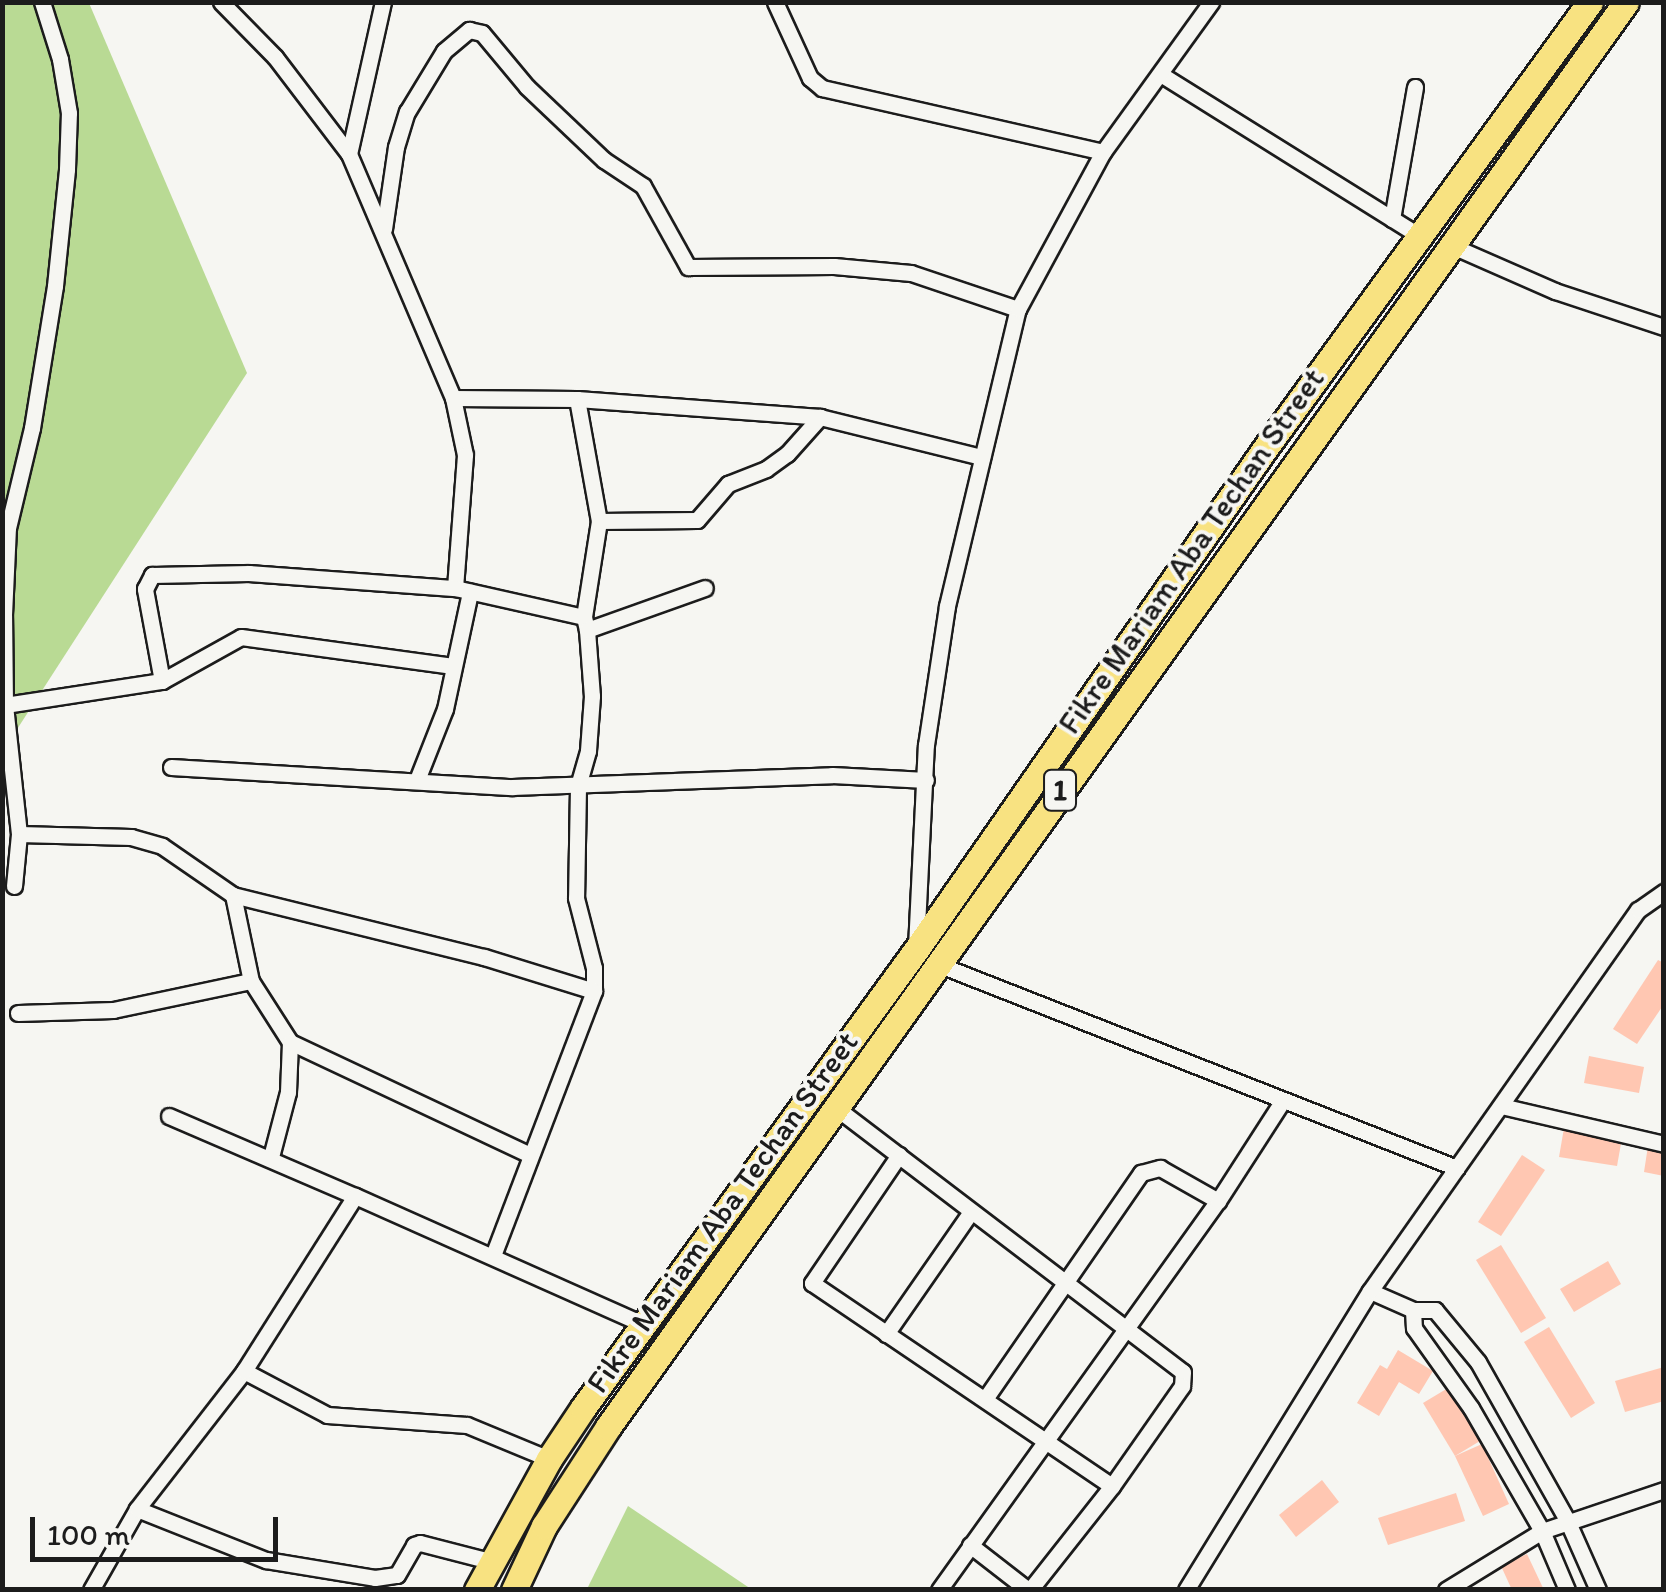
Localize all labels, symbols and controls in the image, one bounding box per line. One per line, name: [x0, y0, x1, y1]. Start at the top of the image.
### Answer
street label: Fikre Mariam Aba Techan Street: [1050, 361, 1332, 741]
road number: 1: [1042, 765, 1078, 815]
street label: Fikre Mariam Aba Techan Street: [578, 1024, 866, 1400]
scale bar: [35, 1497, 282, 1559]
text: 100 m: [47, 1516, 130, 1553]

